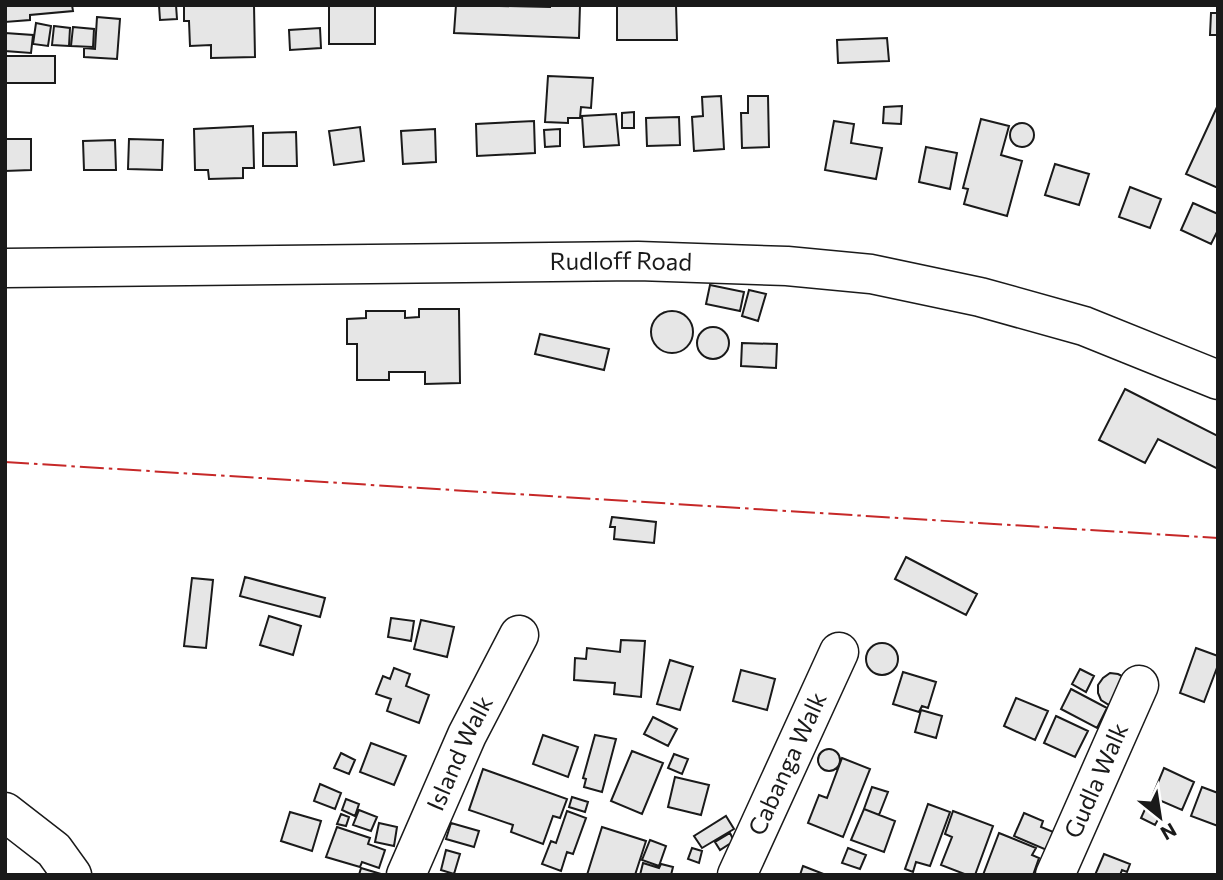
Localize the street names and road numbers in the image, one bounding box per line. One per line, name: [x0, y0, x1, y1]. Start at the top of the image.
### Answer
street label: Rudloff Road: [549, 245, 693, 276]
street label: Cabanga Walk: [741, 687, 832, 840]
street label: Island Walk: [420, 690, 498, 815]
street label: Gudla Walk: [1057, 718, 1133, 842]

